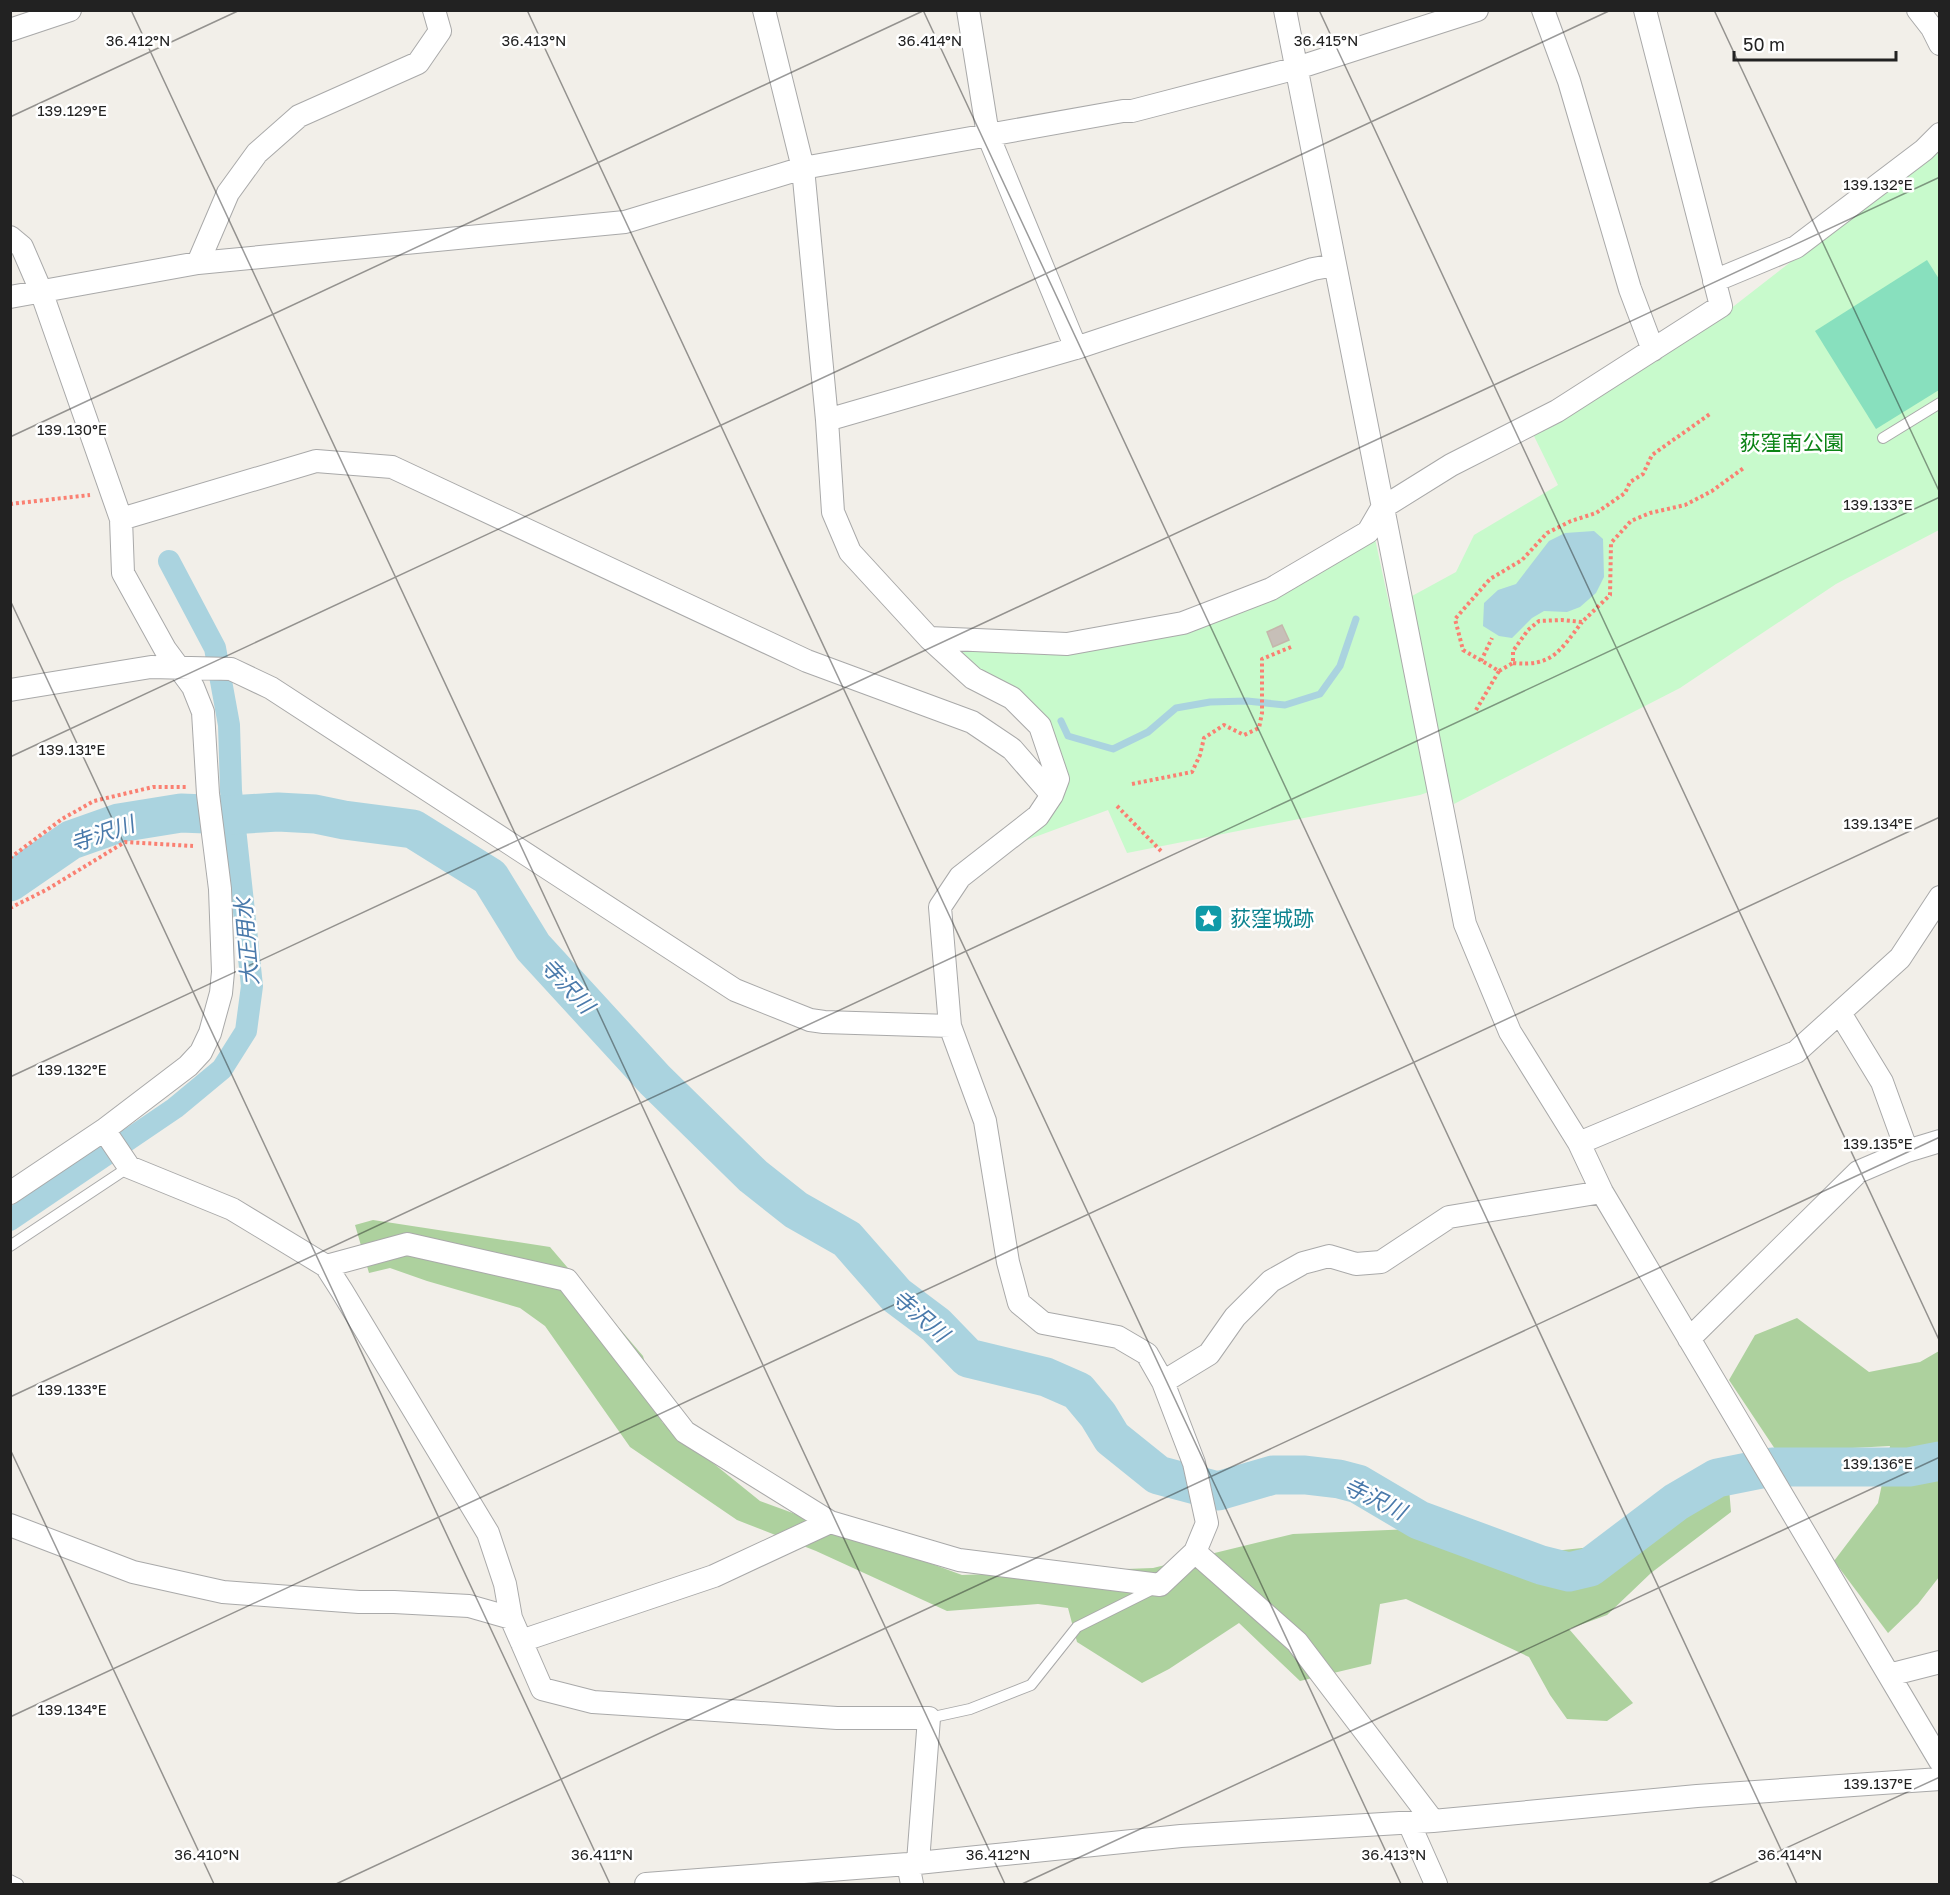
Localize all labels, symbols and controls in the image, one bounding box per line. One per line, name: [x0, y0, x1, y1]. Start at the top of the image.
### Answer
scale bar: [1734, 24, 1896, 62]
text: 36.412°N: [106, 31, 170, 49]
text: 36.413°N: [502, 31, 566, 49]
text: 36.414°N: [898, 31, 962, 49]
text: 36.415°N: [1294, 31, 1358, 49]
text: 50 m: [1743, 33, 1785, 55]
text: 139.129°E: [37, 101, 107, 119]
text: 139.132°E: [1843, 175, 1913, 193]
text: 139.130°E: [37, 420, 107, 438]
park label: 荻窪南公園: [1740, 429, 1845, 455]
text: 139.133°E: [1843, 495, 1913, 513]
text: 139.131°E: [39, 740, 105, 758]
water label: 寺沢川: [66, 809, 139, 857]
text: 139.134°E: [1843, 814, 1913, 832]
water label: 大正用水: [229, 895, 263, 987]
place icon: 荻窪城跡: [1193, 902, 1225, 934]
place label: 荻窪城跡: [1230, 905, 1314, 931]
water label: 寺沢川: [536, 952, 602, 1020]
text: 139.132°E: [37, 1060, 107, 1078]
text: 139.135°E: [1843, 1134, 1913, 1152]
water label: 寺沢川: [887, 1283, 956, 1348]
text: 139.133°E: [37, 1380, 107, 1398]
text: 139.136°E: [1843, 1454, 1913, 1472]
water label: 寺沢川: [1339, 1471, 1412, 1525]
text: 139.134°E: [37, 1700, 107, 1718]
text: 139.137°E: [1844, 1774, 1912, 1792]
text: 36.410°N: [174, 1845, 240, 1863]
text: 36.411°N: [571, 1845, 633, 1863]
text: 36.412°N: [966, 1845, 1030, 1863]
text: 36.413°N: [1362, 1845, 1426, 1863]
text: 36.414°N: [1758, 1845, 1822, 1863]

